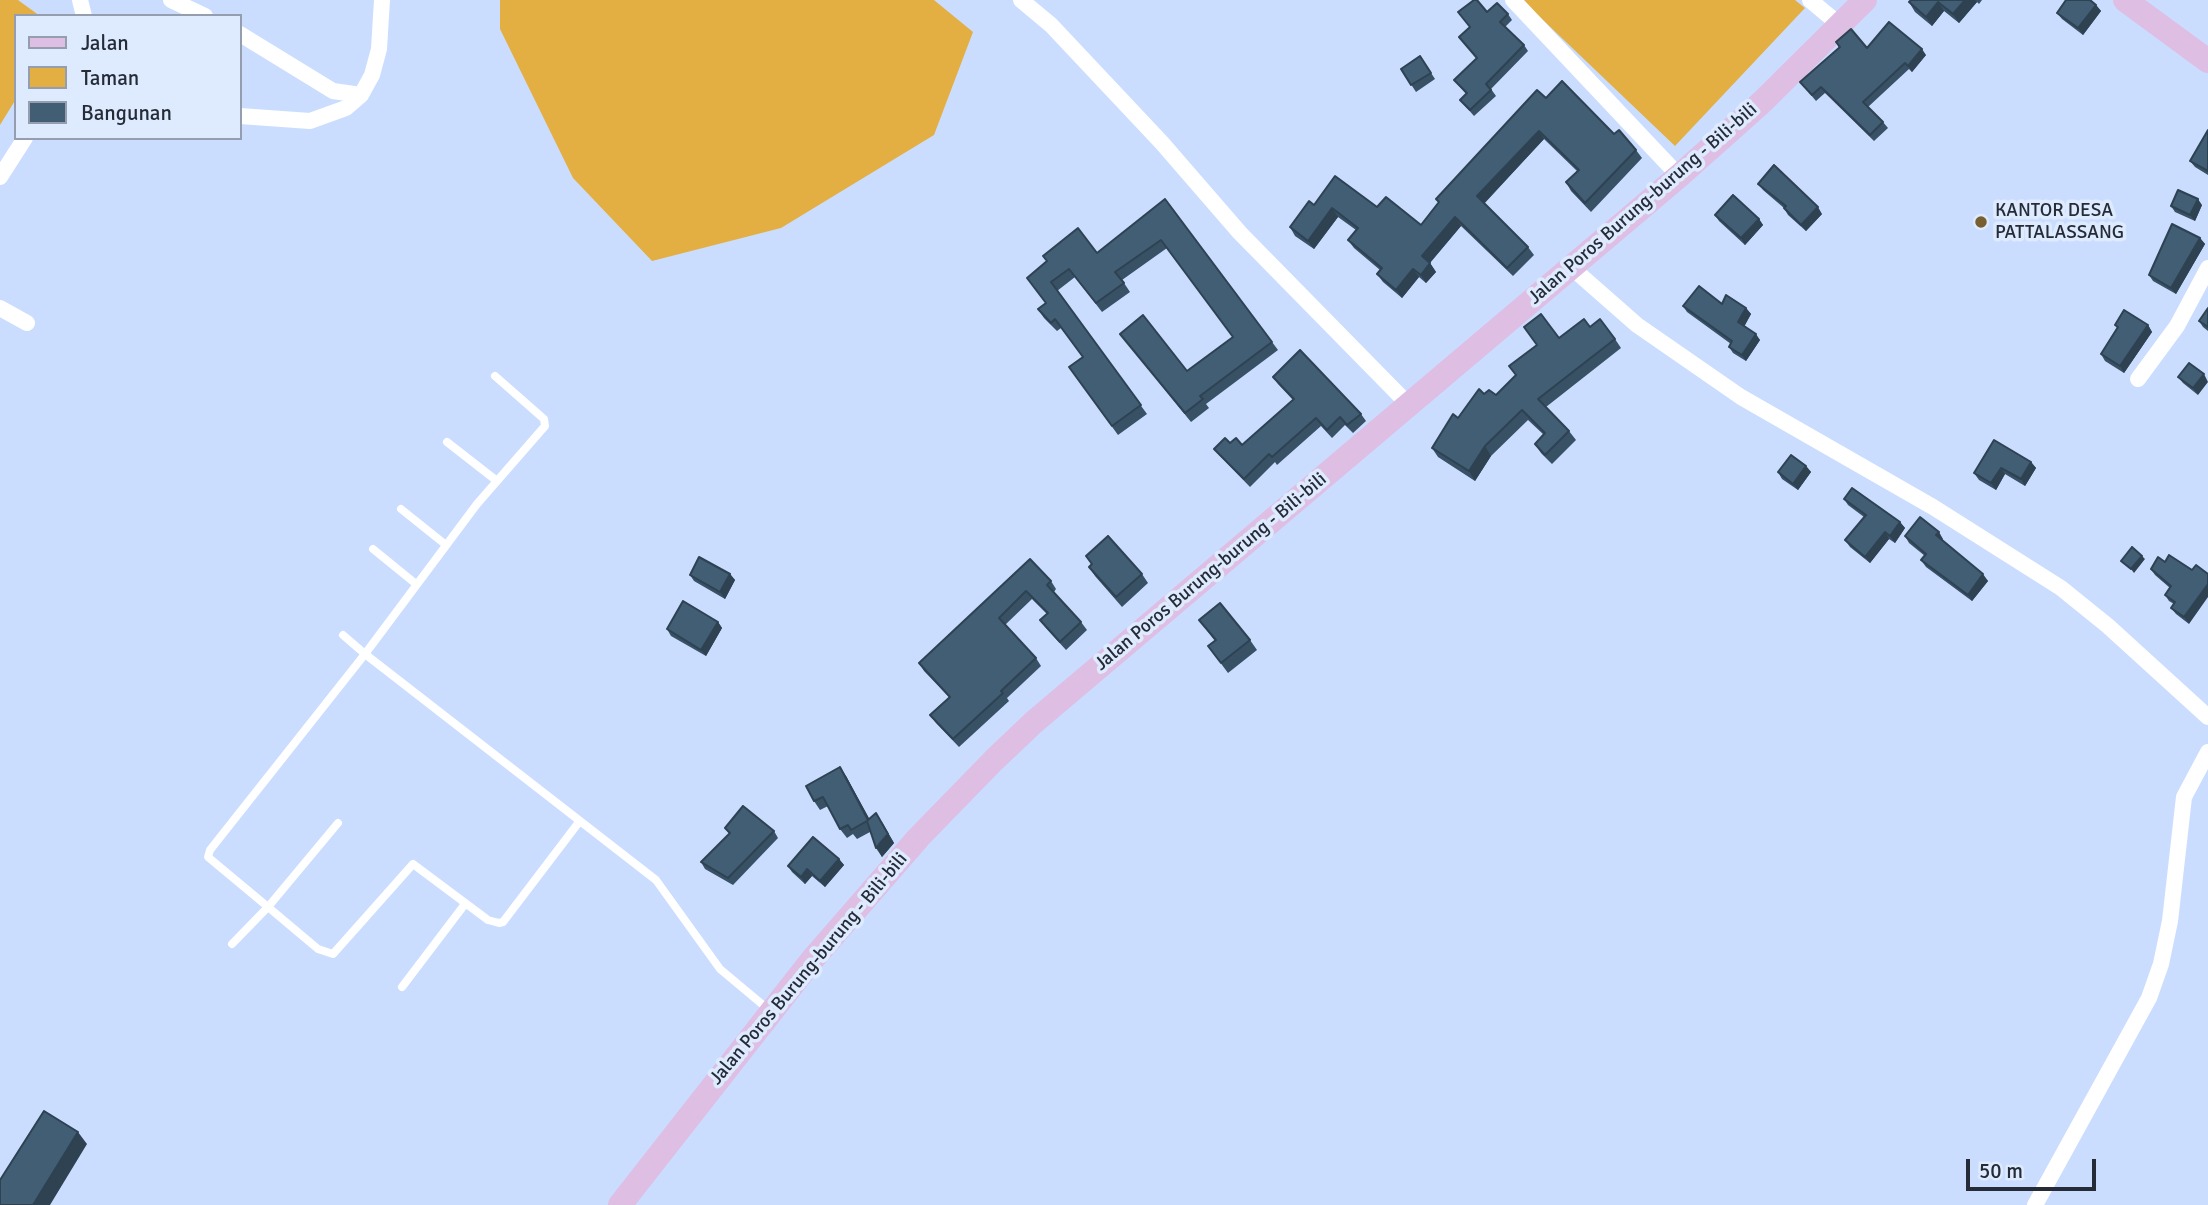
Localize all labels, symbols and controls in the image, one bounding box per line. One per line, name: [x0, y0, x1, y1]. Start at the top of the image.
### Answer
legend: [14, 14, 242, 140]
text: Jalan: [81, 30, 129, 56]
text: Taman: [81, 65, 139, 91]
street label: Jalan Poros Burung-burung - Bili-bili: [1524, 98, 1762, 310]
text: Bangunan: [81, 100, 172, 126]
place label: KANTOR DESA PATTALASSANG: [1995, 200, 2124, 244]
marker: KANTOR DESA PATTALASSANG: [1973, 214, 1989, 230]
street label: Jalan Poros Burung-burung - Bili-bili: [1090, 468, 1332, 676]
street label: Jalan Poros Burung-burung - Bili-bili: [705, 848, 913, 1090]
scale bar: [1970, 1146, 2100, 1190]
text: 50 m: [1979, 1158, 2023, 1184]

